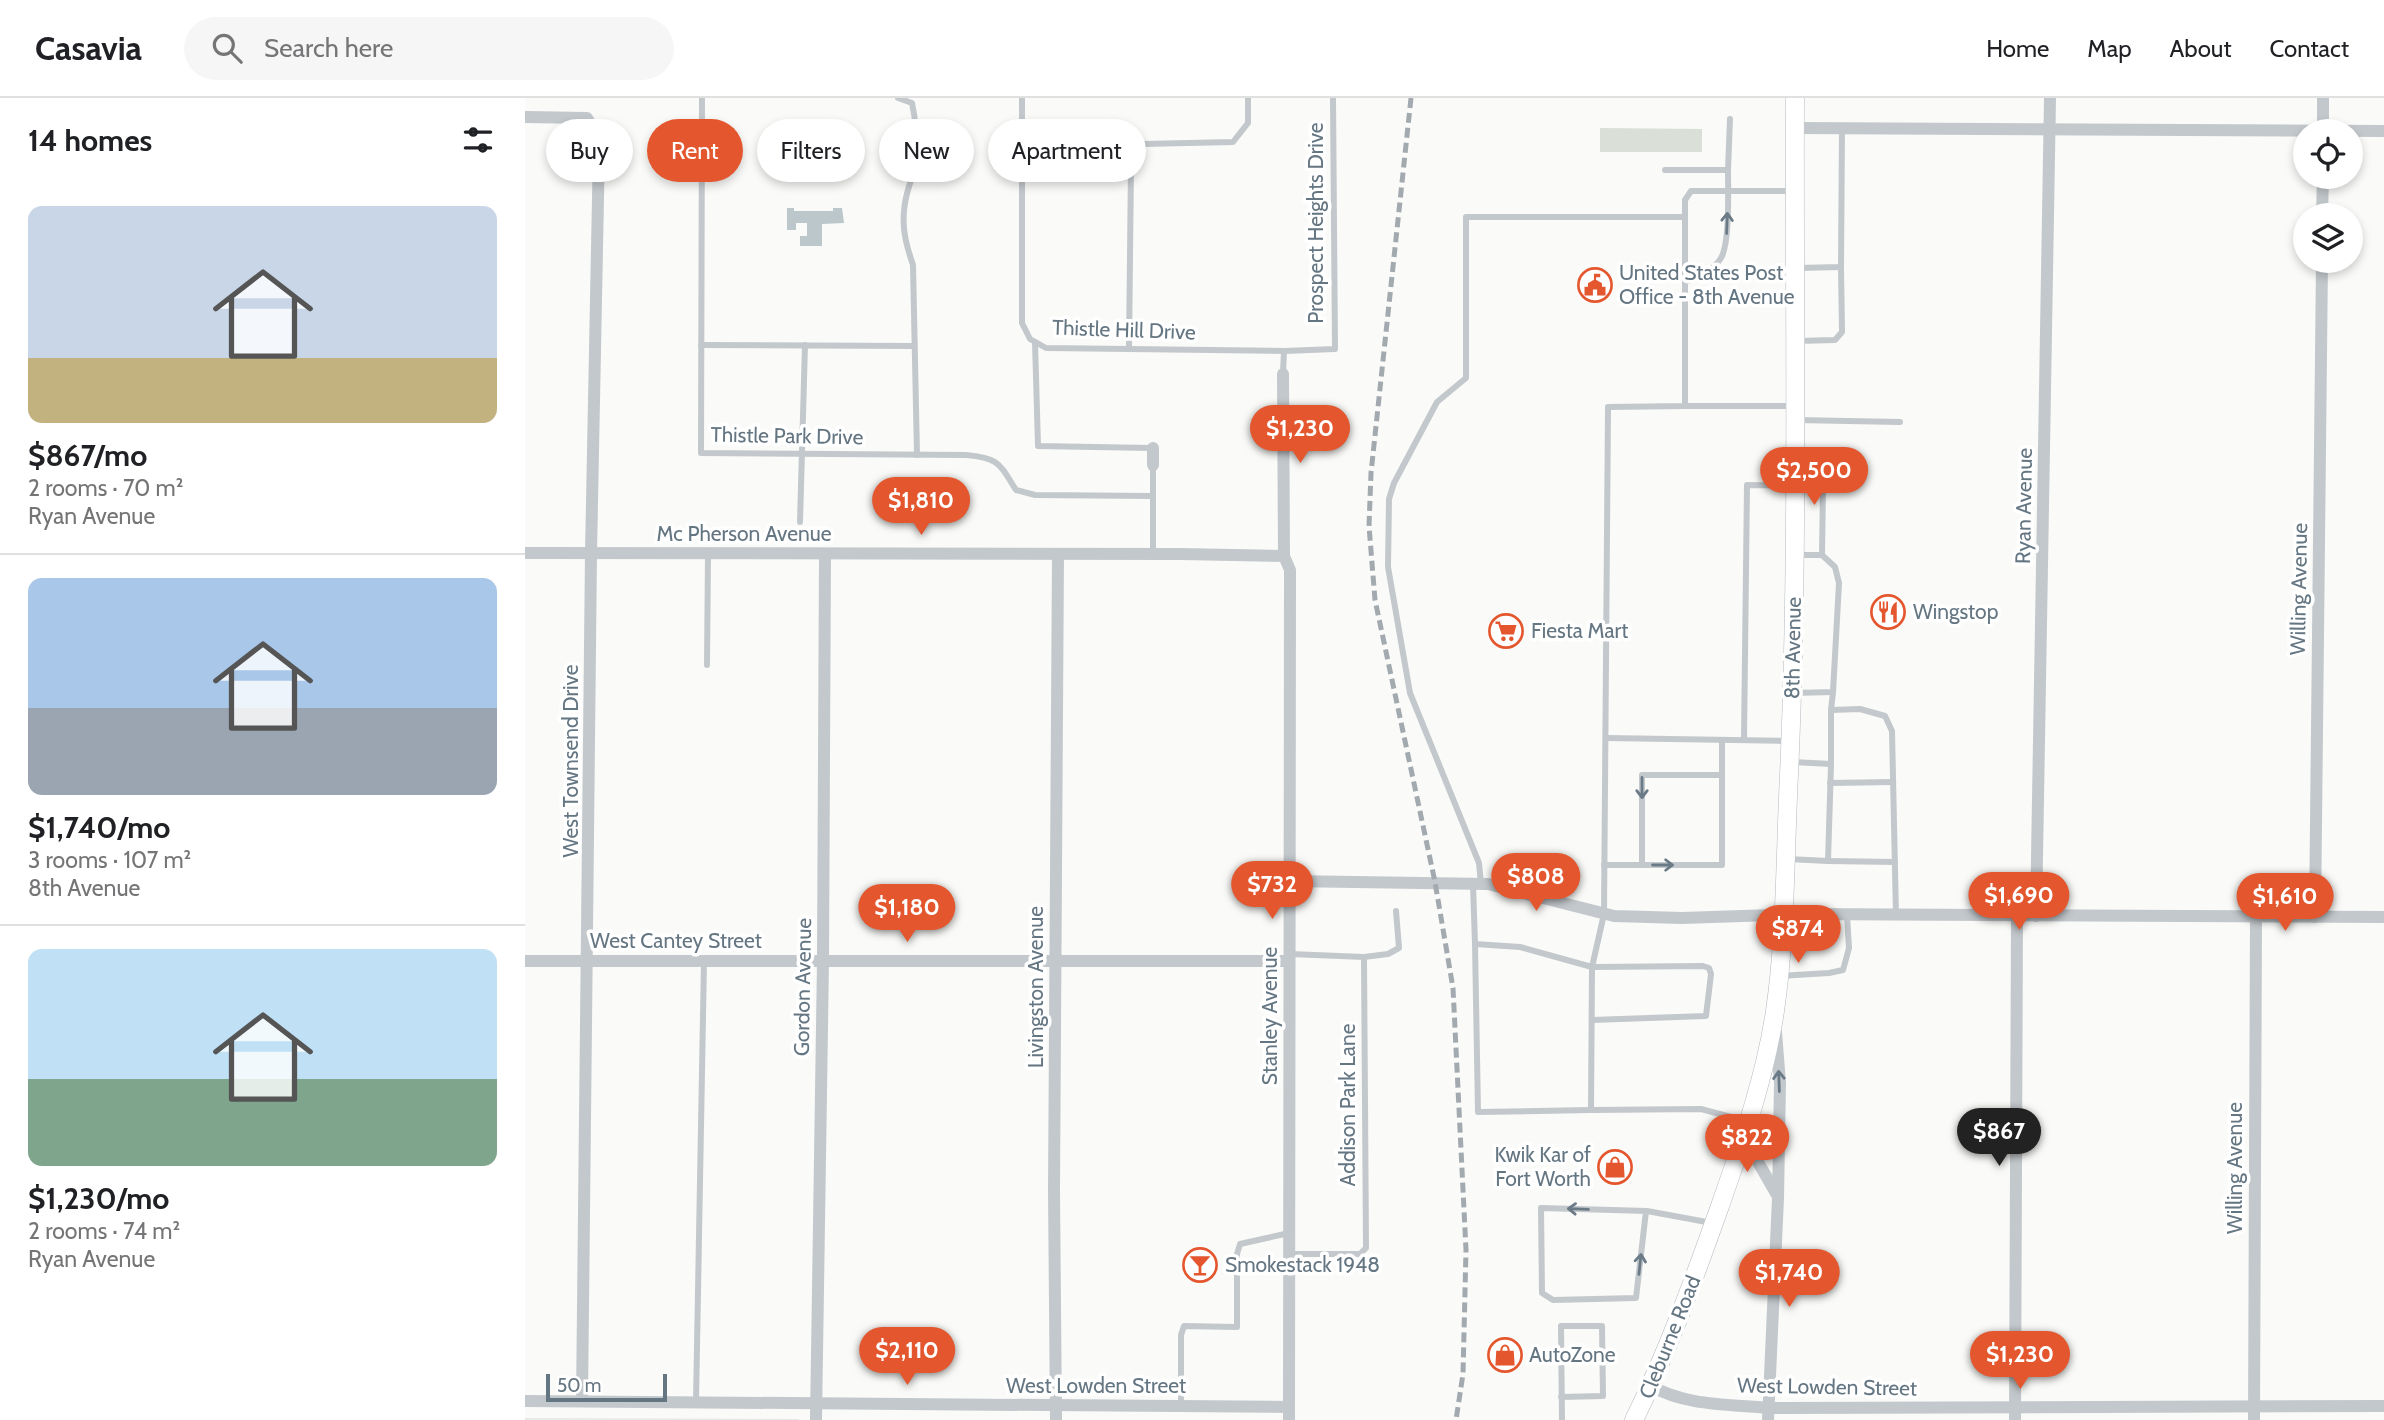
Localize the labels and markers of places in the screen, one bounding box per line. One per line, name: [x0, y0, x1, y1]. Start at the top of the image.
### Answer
place label: United States Post Office - 8th Avenue: [1619, 260, 1795, 309]
public building icon: United States Post Office - 8th Avenue: [1576, 266, 1614, 304]
pin: $1,230: [1243, 406, 1357, 465]
pin: $2,500: [1757, 448, 1871, 507]
pin: $1,810: [864, 478, 978, 537]
restaurant icon: Wingstop: [1869, 593, 1907, 631]
place label: Wingstop: [1913, 599, 1998, 624]
supermarket icon: Fiesta Mart: [1487, 612, 1525, 650]
place label: Fiesta Mart: [1531, 618, 1628, 643]
pin: $808: [1495, 854, 1577, 913]
pin: $732: [1231, 862, 1313, 921]
pin: $1,690: [1962, 872, 2076, 932]
pin: $1,610: [2228, 874, 2342, 933]
pin: $1,180: [850, 884, 964, 944]
pin: $874: [1757, 906, 1839, 965]
pin: $867: [1958, 1108, 2040, 1168]
pin: $822: [1706, 1114, 1788, 1174]
place label: Kwik Kar of Fort Worth: [1495, 1142, 1591, 1191]
shop icon: Kwik Kar of Fort Worth: [1596, 1148, 1634, 1186]
bar icon: Smokestack 1948: [1181, 1246, 1219, 1284]
pin: $1,740: [1732, 1250, 1846, 1309]
place label: Smokestack 1948: [1225, 1252, 1380, 1277]
pin: $2,110: [850, 1328, 964, 1387]
pin: $1,230: [1963, 1332, 2077, 1391]
shop icon: AutoZone: [1486, 1336, 1524, 1374]
place label: AutoZone: [1529, 1342, 1616, 1367]

